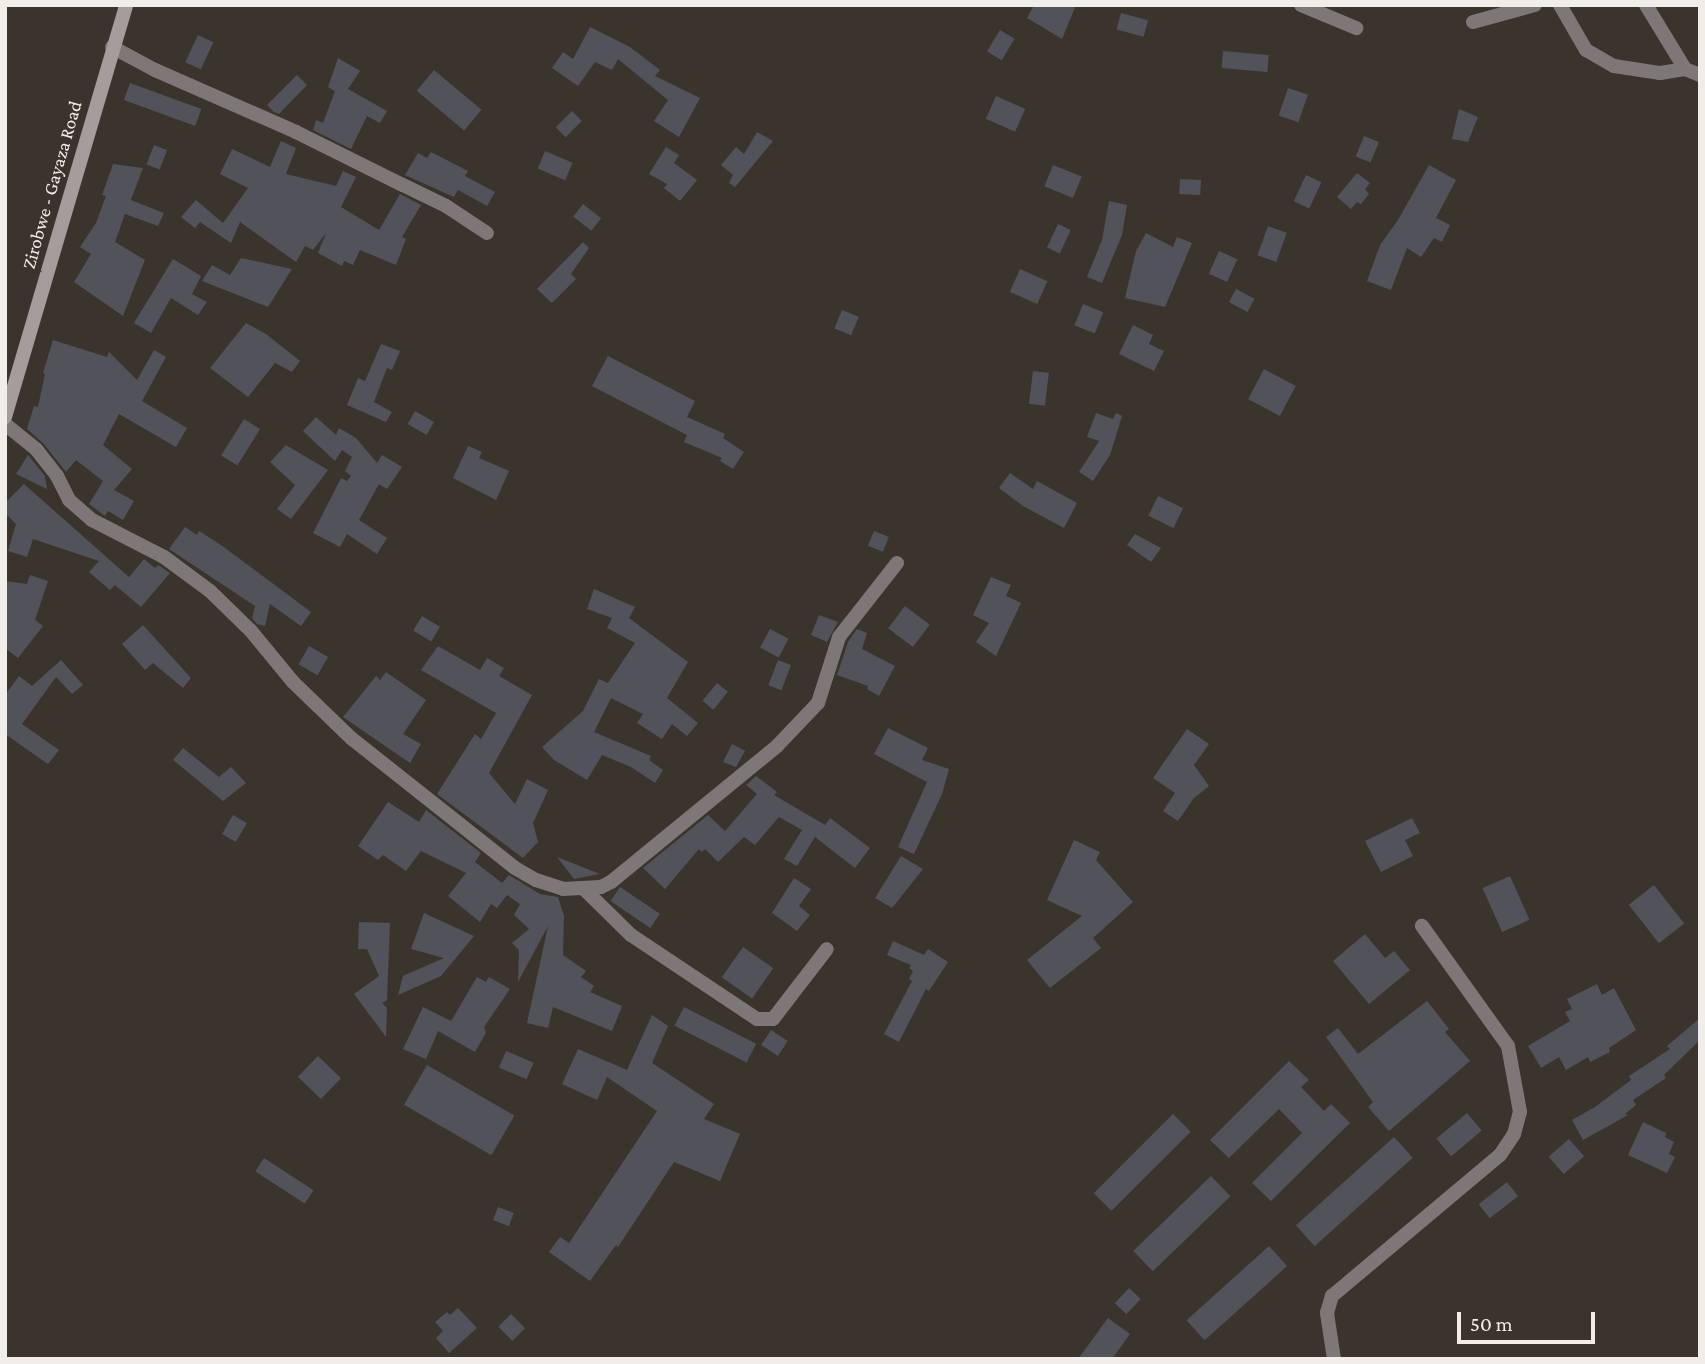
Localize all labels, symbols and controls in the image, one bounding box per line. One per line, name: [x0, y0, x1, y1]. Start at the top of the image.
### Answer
street label: Zirobwe - Gayaza Road: [17, 98, 87, 272]
scale bar: [1460, 1298, 1598, 1342]
text: 50 m: [1470, 1312, 1513, 1336]

